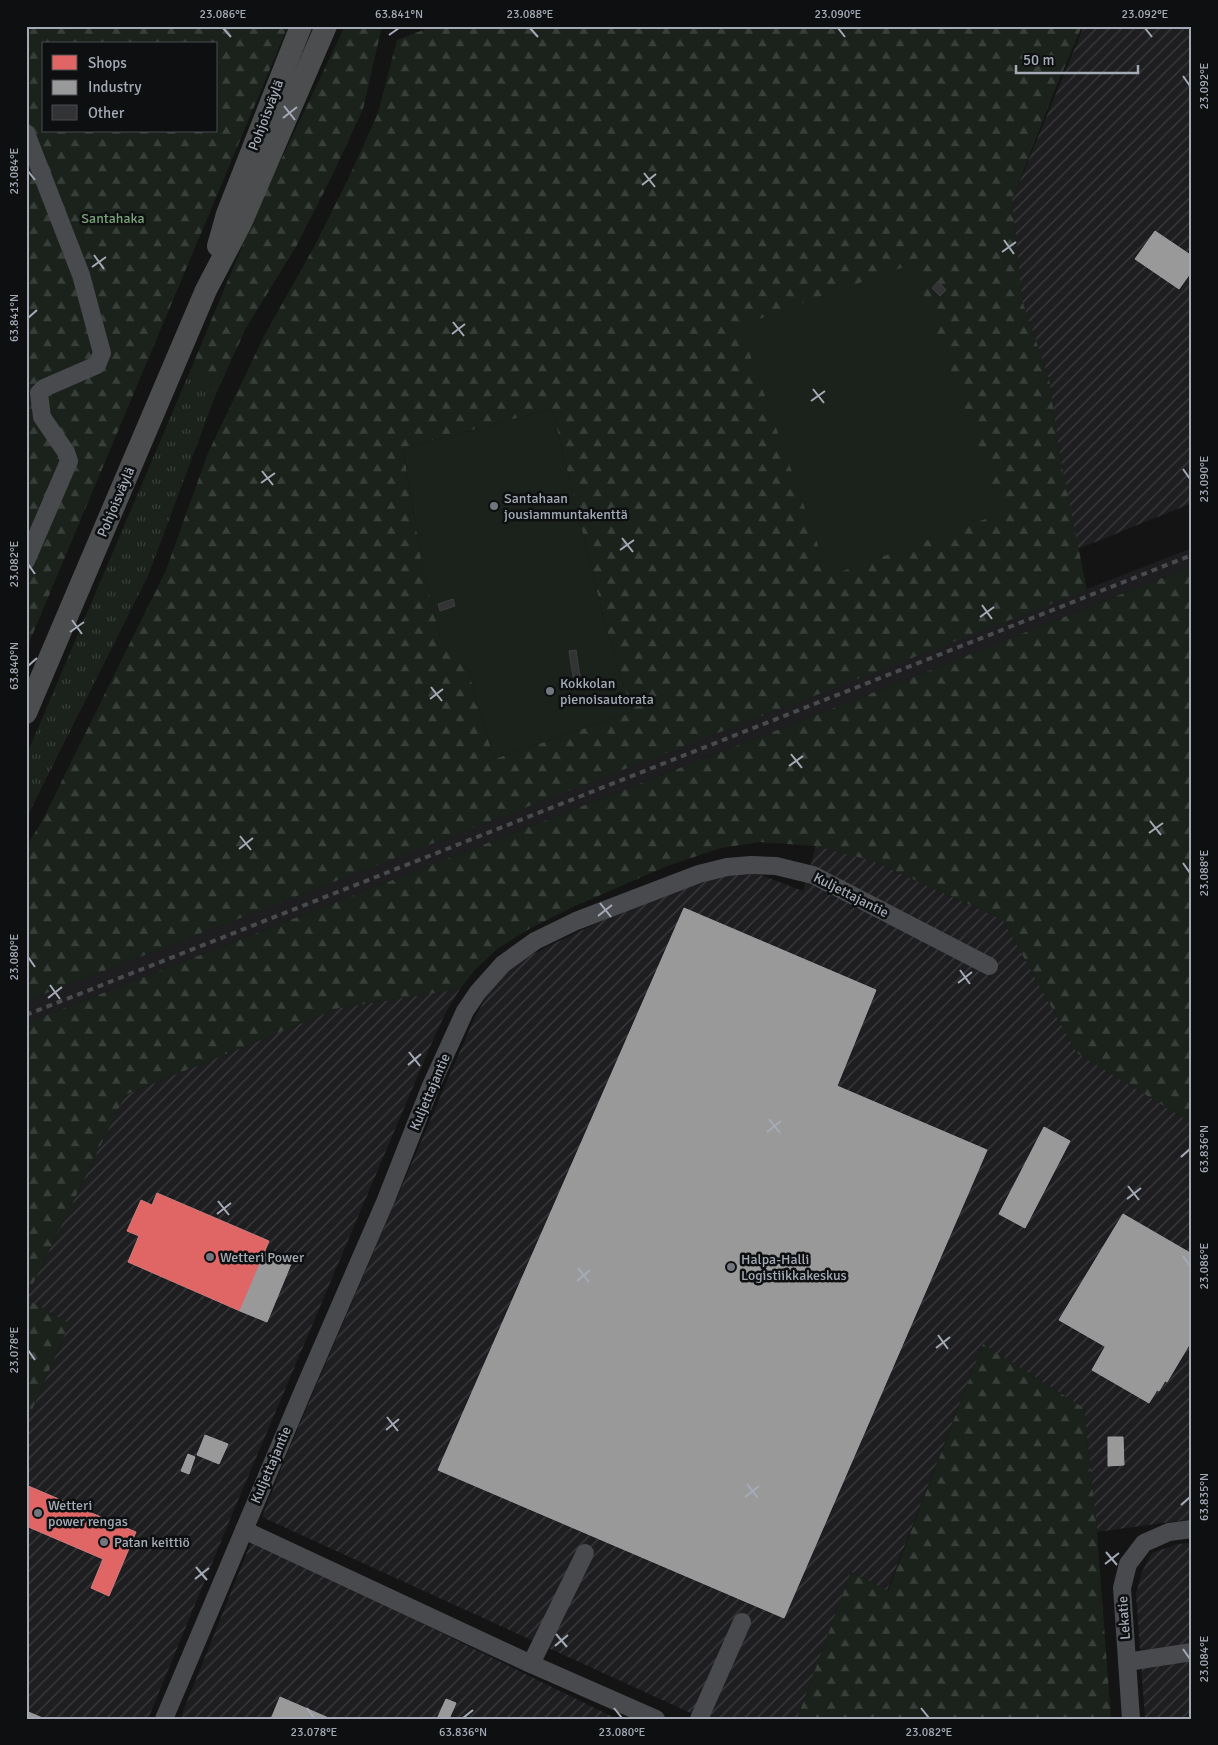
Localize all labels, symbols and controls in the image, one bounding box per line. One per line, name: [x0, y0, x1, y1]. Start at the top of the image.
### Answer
text: 23.086°E: [200, 7, 247, 22]
text: 63.841°N: [375, 7, 423, 22]
text: 23.088°E: [507, 7, 554, 22]
text: 23.090°E: [815, 7, 862, 22]
text: 23.092°E: [1122, 7, 1169, 22]
legend: [42, 42, 218, 132]
scale bar: [1016, 42, 1138, 74]
text: 50 m: [1023, 51, 1054, 69]
text: Shops: [88, 54, 127, 72]
text: 23.092°E: [1197, 62, 1212, 109]
street label: Pohjoisväylä: [245, 77, 287, 153]
text: Industry: [88, 78, 141, 96]
text: Other: [88, 104, 125, 122]
text: 23.084°E: [7, 147, 22, 194]
park label: Santahaka: [81, 210, 145, 227]
text: 63.841°N: [7, 294, 22, 342]
text: 23.090°E: [1197, 455, 1212, 502]
street label: Pohjoisväylä: [94, 464, 138, 540]
place label: Santahaan jousiammuntakenttä: [504, 490, 628, 523]
marker: Santahaan jousiammuntakenttä: [488, 500, 500, 512]
text: 23.082°E: [7, 540, 22, 587]
text: 63.840°N: [7, 642, 22, 690]
place label: Kokkolan pienoisautorata: [560, 675, 654, 708]
marker: Kokkolan pienoisautorata: [544, 685, 556, 697]
text: 23.088°E: [1197, 849, 1212, 896]
street label: Kuljettajantie: [811, 869, 891, 921]
text: 23.080°E: [7, 933, 22, 980]
street label: Kuljettajantie: [406, 1051, 454, 1133]
text: 63.836°N: [1197, 1125, 1212, 1173]
text: 23.086°E: [1197, 1242, 1212, 1289]
place label: Wetteri Power: [220, 1249, 305, 1266]
marker: Wetteri Power: [204, 1251, 216, 1263]
place label: Halpa-Halli Logistiikkakeskus: [741, 1251, 847, 1284]
marker: Halpa-Halli Logistiikkakeskus: [725, 1261, 737, 1273]
text: 23.078°E: [7, 1326, 22, 1373]
street label: Kuljettajantie: [247, 1424, 295, 1506]
text: 63.835°N: [1197, 1473, 1212, 1521]
place label: Wetteri power rengas: [48, 1497, 128, 1530]
marker: Wetteri power rengas: [32, 1507, 44, 1519]
place label: Patan keittiö: [114, 1534, 190, 1551]
marker: Patan keittiö: [98, 1536, 110, 1548]
street label: Lekatie: [1114, 1596, 1134, 1640]
text: 23.084°E: [1197, 1635, 1212, 1682]
text: 23.078°E: [291, 1725, 338, 1740]
text: 63.836°N: [439, 1725, 487, 1740]
text: 23.080°E: [599, 1725, 646, 1740]
text: 23.082°E: [906, 1725, 953, 1740]

